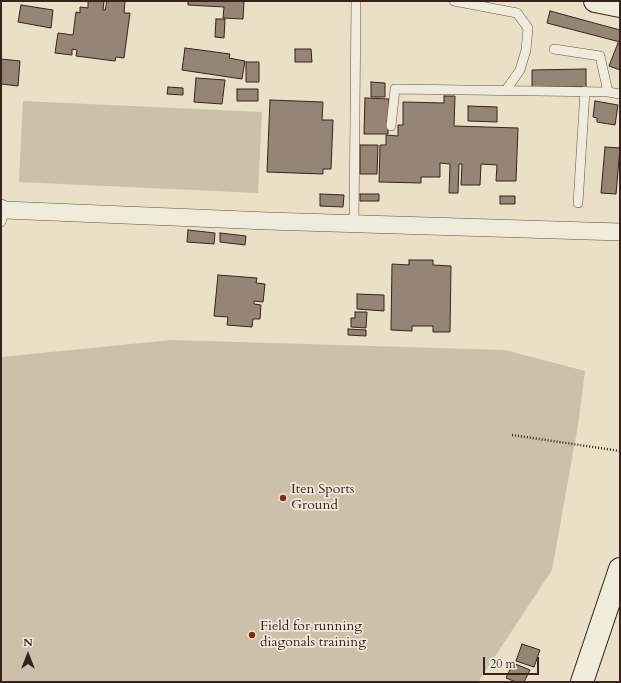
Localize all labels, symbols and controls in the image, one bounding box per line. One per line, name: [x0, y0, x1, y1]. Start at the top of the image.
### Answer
place label: Iten Sports Ground: [291, 482, 355, 514]
marker: Iten Sports Ground: [278, 493, 288, 503]
place label: Field for running diagonals training: [260, 619, 366, 652]
marker: Field for running diagonals training: [247, 630, 257, 640]
north arrow: [8, 635, 48, 675]
text: N: [23, 635, 33, 650]
scale bar: [485, 649, 541, 675]
text: 20 m: [490, 656, 516, 672]

